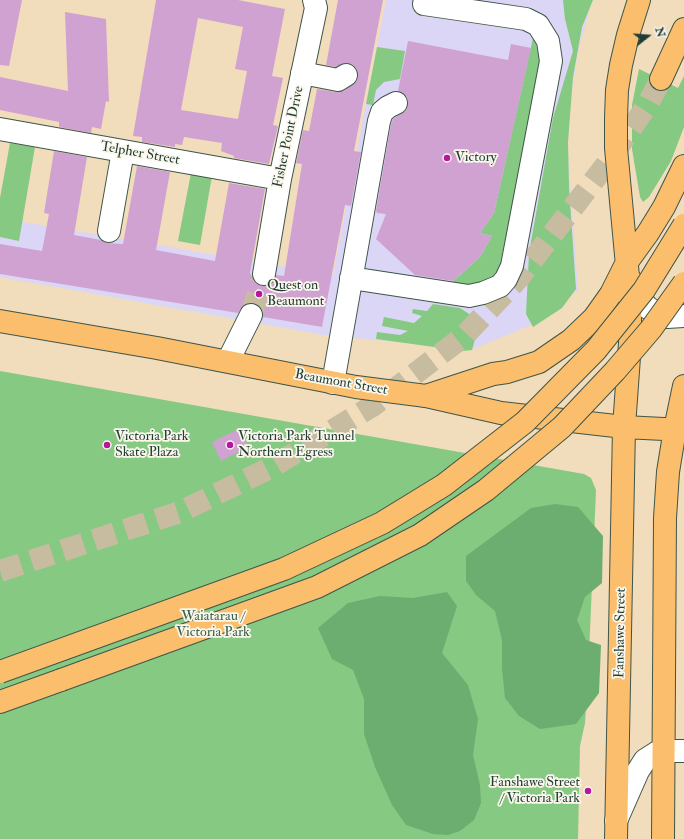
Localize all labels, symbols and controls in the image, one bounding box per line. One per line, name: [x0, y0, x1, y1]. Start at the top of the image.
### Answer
north arrow: [628, 16, 668, 56]
text: N: [652, 26, 668, 39]
street label: Fisher Point Drive: [270, 85, 308, 189]
street label: Telpher Street: [99, 139, 181, 169]
place label: Victory: [455, 150, 497, 166]
marker: Victory: [442, 153, 452, 163]
place label: Quest on Beaumont: [267, 278, 324, 310]
marker: Quest on Beaumont: [254, 289, 264, 299]
street label: Beaumont Street: [293, 367, 389, 399]
place label: Victoria Park Skate Plaza: [115, 429, 189, 462]
place label: Victoria Park Tunnel Northern Egress: [238, 429, 355, 462]
marker: Victoria Park Skate Plaza: [102, 440, 112, 450]
marker: Victoria Park Tunnel Northern Egress: [225, 440, 235, 450]
street label: Fanshawe Street: [612, 588, 630, 678]
park label: Waiatarau / Victoria Park: [176, 609, 250, 642]
place label: Fanshawe Street / Victoria Park: [490, 775, 580, 808]
marker: Fanshawe Street / Victoria Park: [583, 786, 593, 796]

